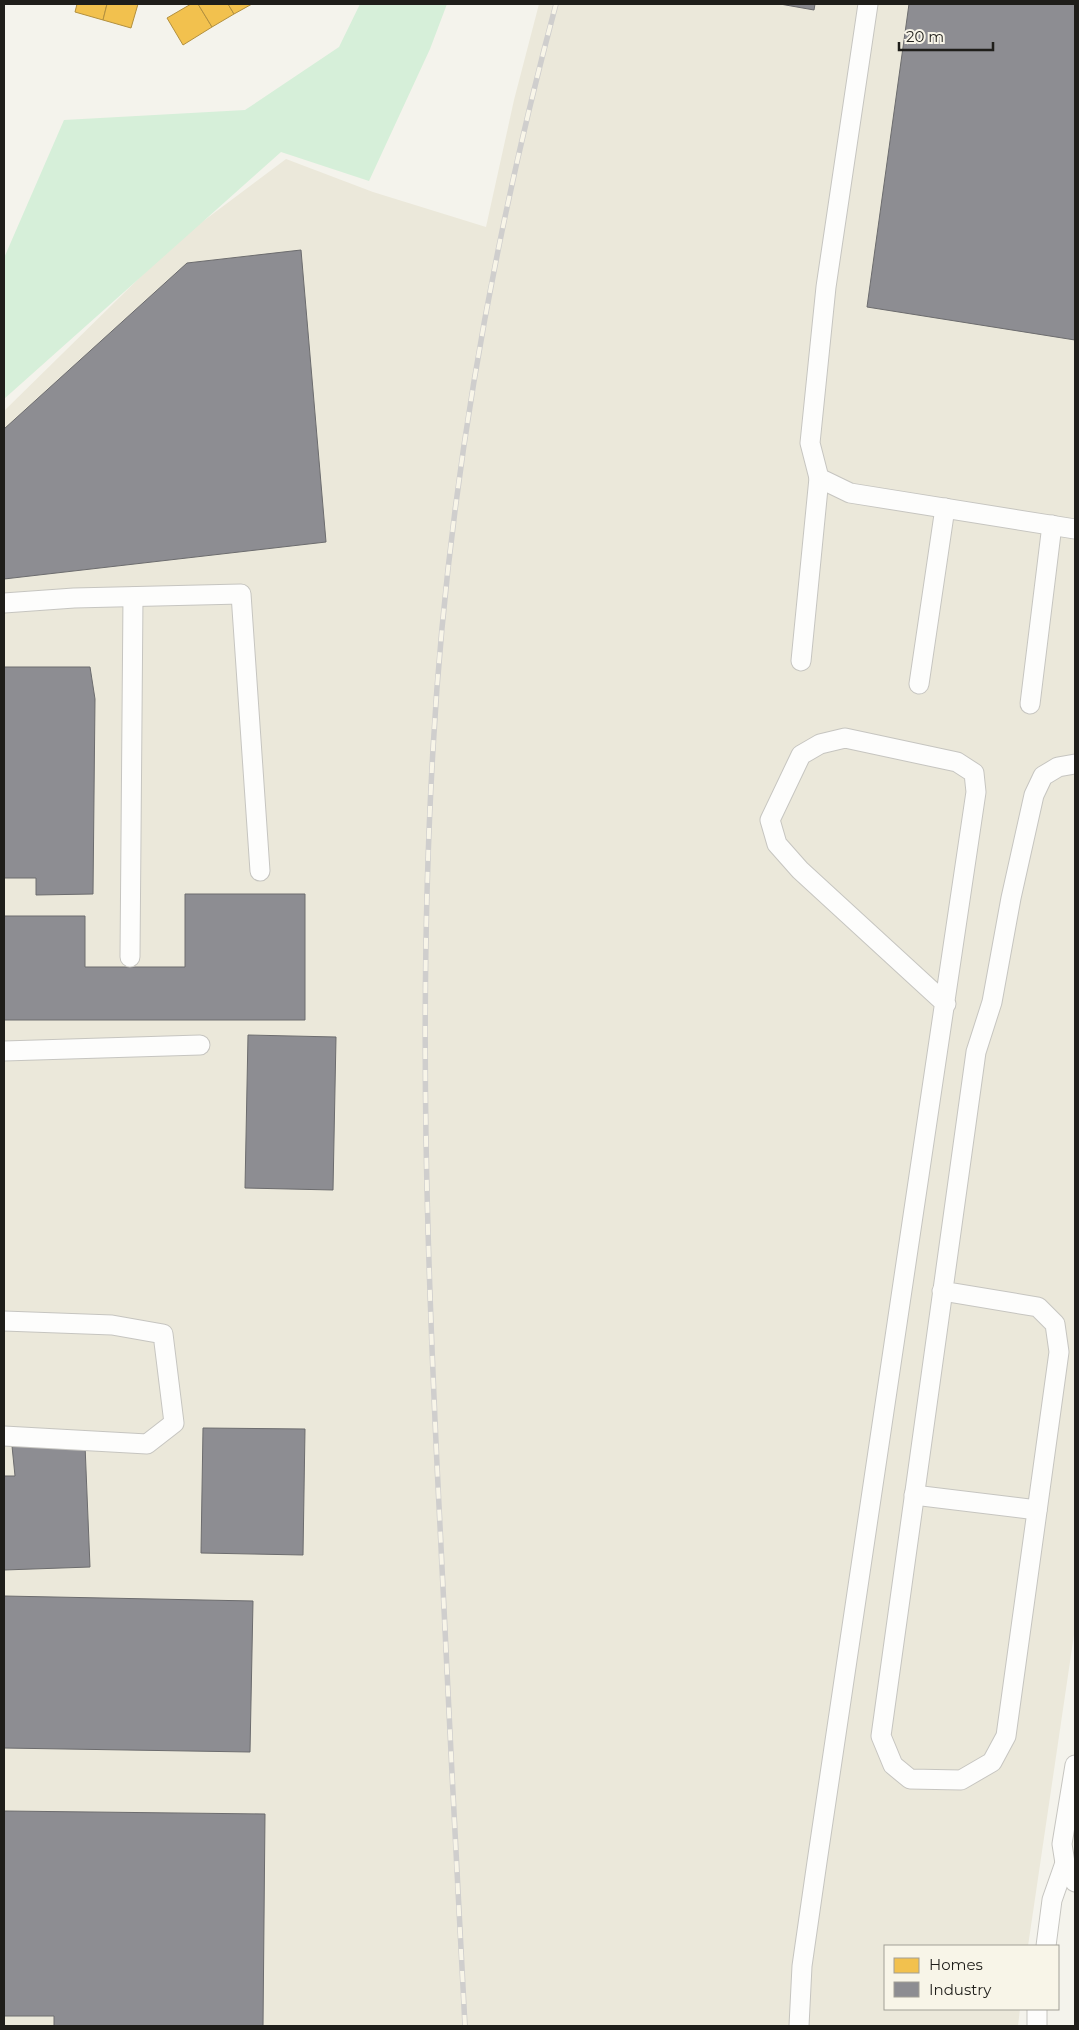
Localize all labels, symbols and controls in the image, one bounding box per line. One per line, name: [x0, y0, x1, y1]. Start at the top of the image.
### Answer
scale bar: [899, 20, 993, 52]
text: 20 m: [906, 27, 944, 46]
legend: [884, 1945, 1059, 2010]
text: Homes: [929, 1955, 983, 1974]
text: Industry: [929, 1980, 992, 1999]

